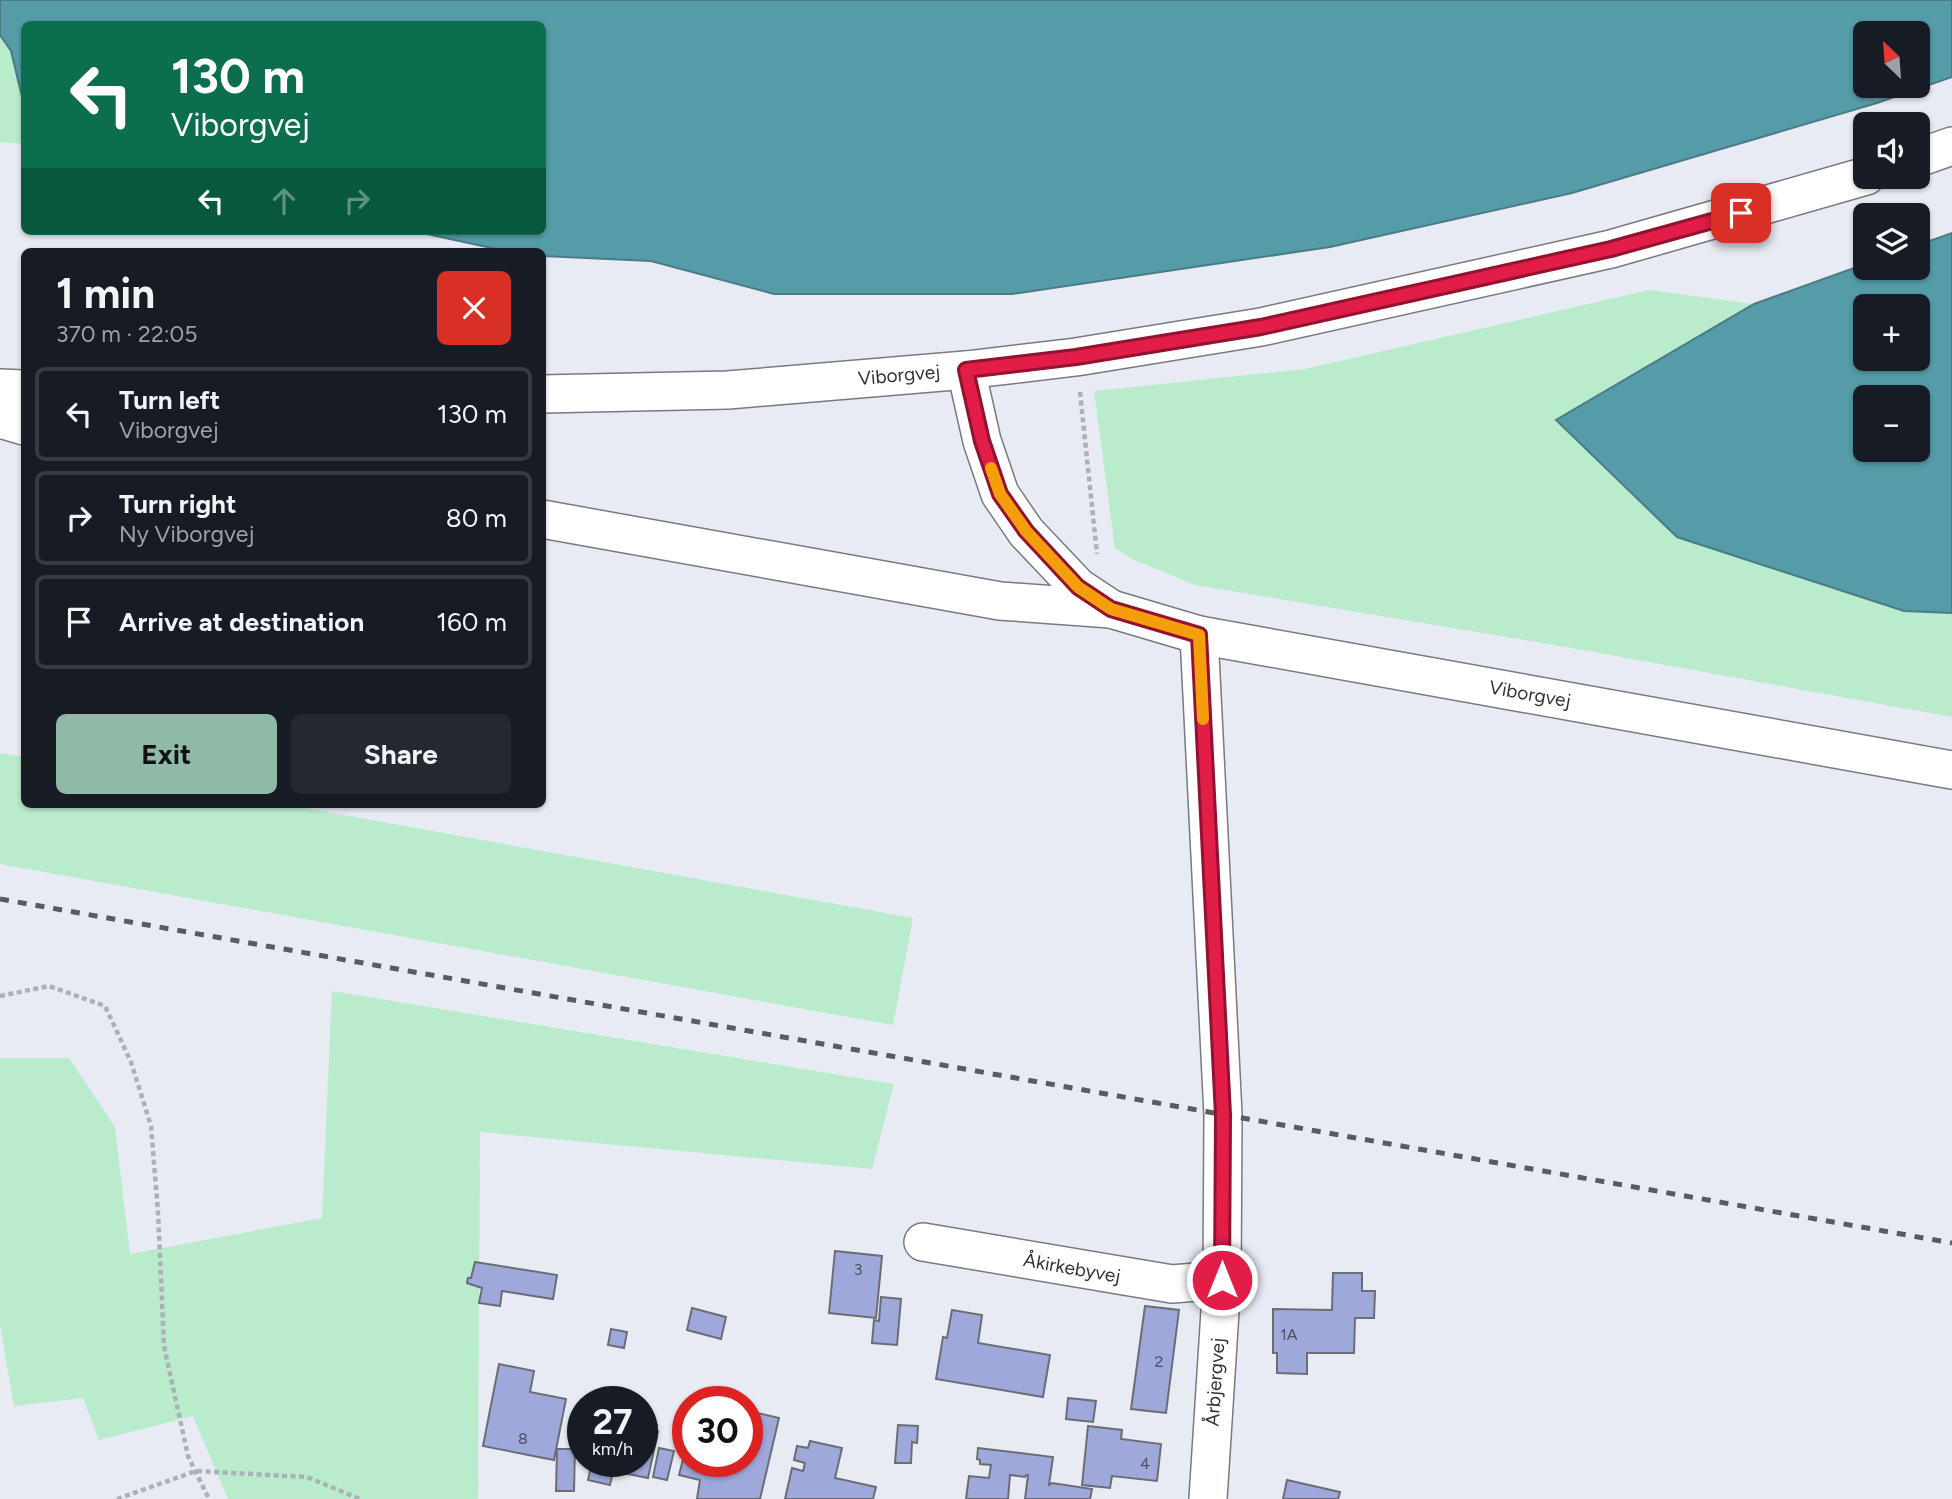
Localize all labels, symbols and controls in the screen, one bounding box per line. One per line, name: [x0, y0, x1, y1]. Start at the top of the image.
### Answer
north arrow: [1853, 21, 1930, 98]
map controls: [1853, 21, 1930, 462]
text: 130 m: [171, 46, 305, 105]
icon: left: [56, 49, 147, 140]
text: Viborgvej: [171, 106, 310, 144]
button: sound: [1853, 112, 1930, 189]
icon: left: [192, 182, 230, 220]
icon: ahead: [265, 182, 303, 220]
icon: right: [338, 182, 376, 220]
pin: [1711, 183, 1771, 243]
icon: arrive: [1722, 194, 1760, 232]
button: layers: [1853, 203, 1930, 280]
text: 1 min: [56, 268, 155, 319]
button: close: [437, 271, 511, 345]
button: +: [1853, 294, 1930, 371]
text: 370 m · 22:05: [56, 320, 198, 348]
street label: Viborgvej: [857, 360, 941, 390]
text: Turn left: [119, 384, 220, 416]
button: −: [1853, 385, 1930, 462]
icon: left: [60, 395, 98, 433]
text: 130 m: [437, 398, 507, 430]
text: Viborgvej: [119, 416, 219, 444]
text: Turn right: [119, 488, 236, 520]
icon: right: [60, 499, 98, 537]
text: 80 m: [446, 502, 507, 534]
text: Ny Viborgvej: [119, 520, 254, 548]
icon: arrive: [60, 603, 98, 641]
text: Arrive at destination: [119, 606, 364, 638]
text: 160 m: [436, 606, 507, 638]
street label: Viborgvej: [1487, 676, 1573, 712]
button: Exit: [56, 714, 277, 794]
button: Share: [291, 714, 511, 794]
position arrow: [1185, 1243, 1259, 1317]
street label: Åkirkebyvej: [1022, 1248, 1122, 1288]
house number: 3: [854, 1260, 862, 1279]
house number: 1A: [1280, 1325, 1298, 1344]
street label: Årbjergvej: [1200, 1337, 1230, 1427]
house number: 2: [1155, 1352, 1163, 1371]
speed limit sign: 30: [672, 1386, 763, 1477]
text: 27: [593, 1401, 632, 1443]
house number: 8: [518, 1429, 528, 1448]
text: km/h: [592, 1438, 633, 1460]
house number: 4: [1140, 1454, 1150, 1473]

